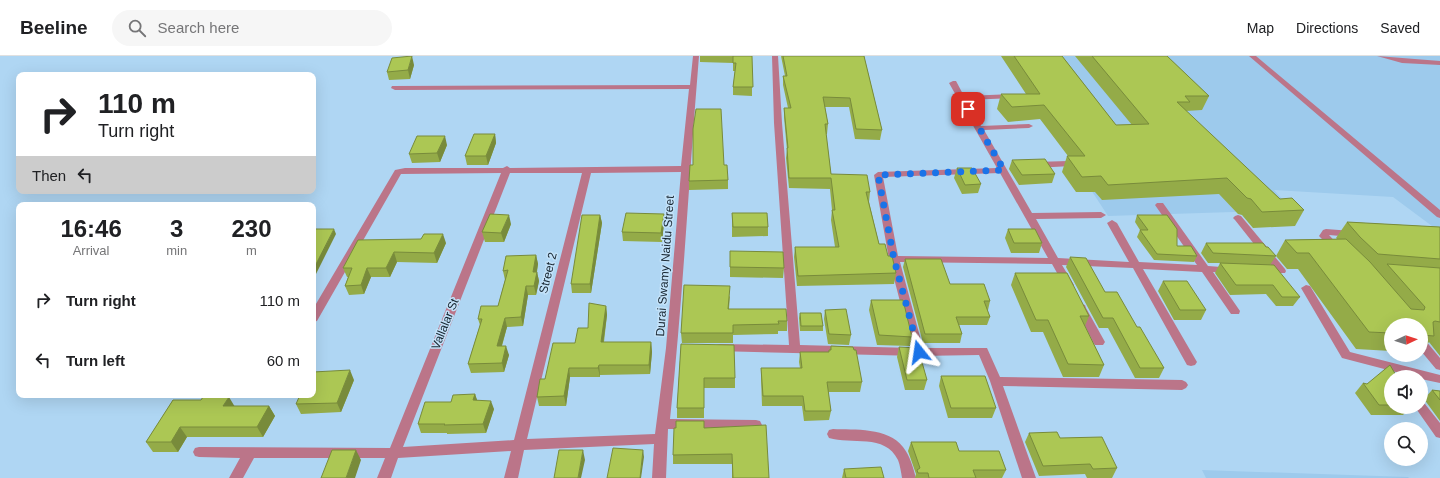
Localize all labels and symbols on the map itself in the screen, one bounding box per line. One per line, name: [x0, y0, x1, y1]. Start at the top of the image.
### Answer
pin: [951, 92, 985, 126]
street label: Durai Swamy Naidu Street: [653, 194, 677, 337]
street label: Street 2: [536, 251, 560, 295]
street label: Vallalar St: [428, 296, 462, 352]
north arrow: [1384, 318, 1428, 362]
position arrow: [898, 331, 940, 373]

